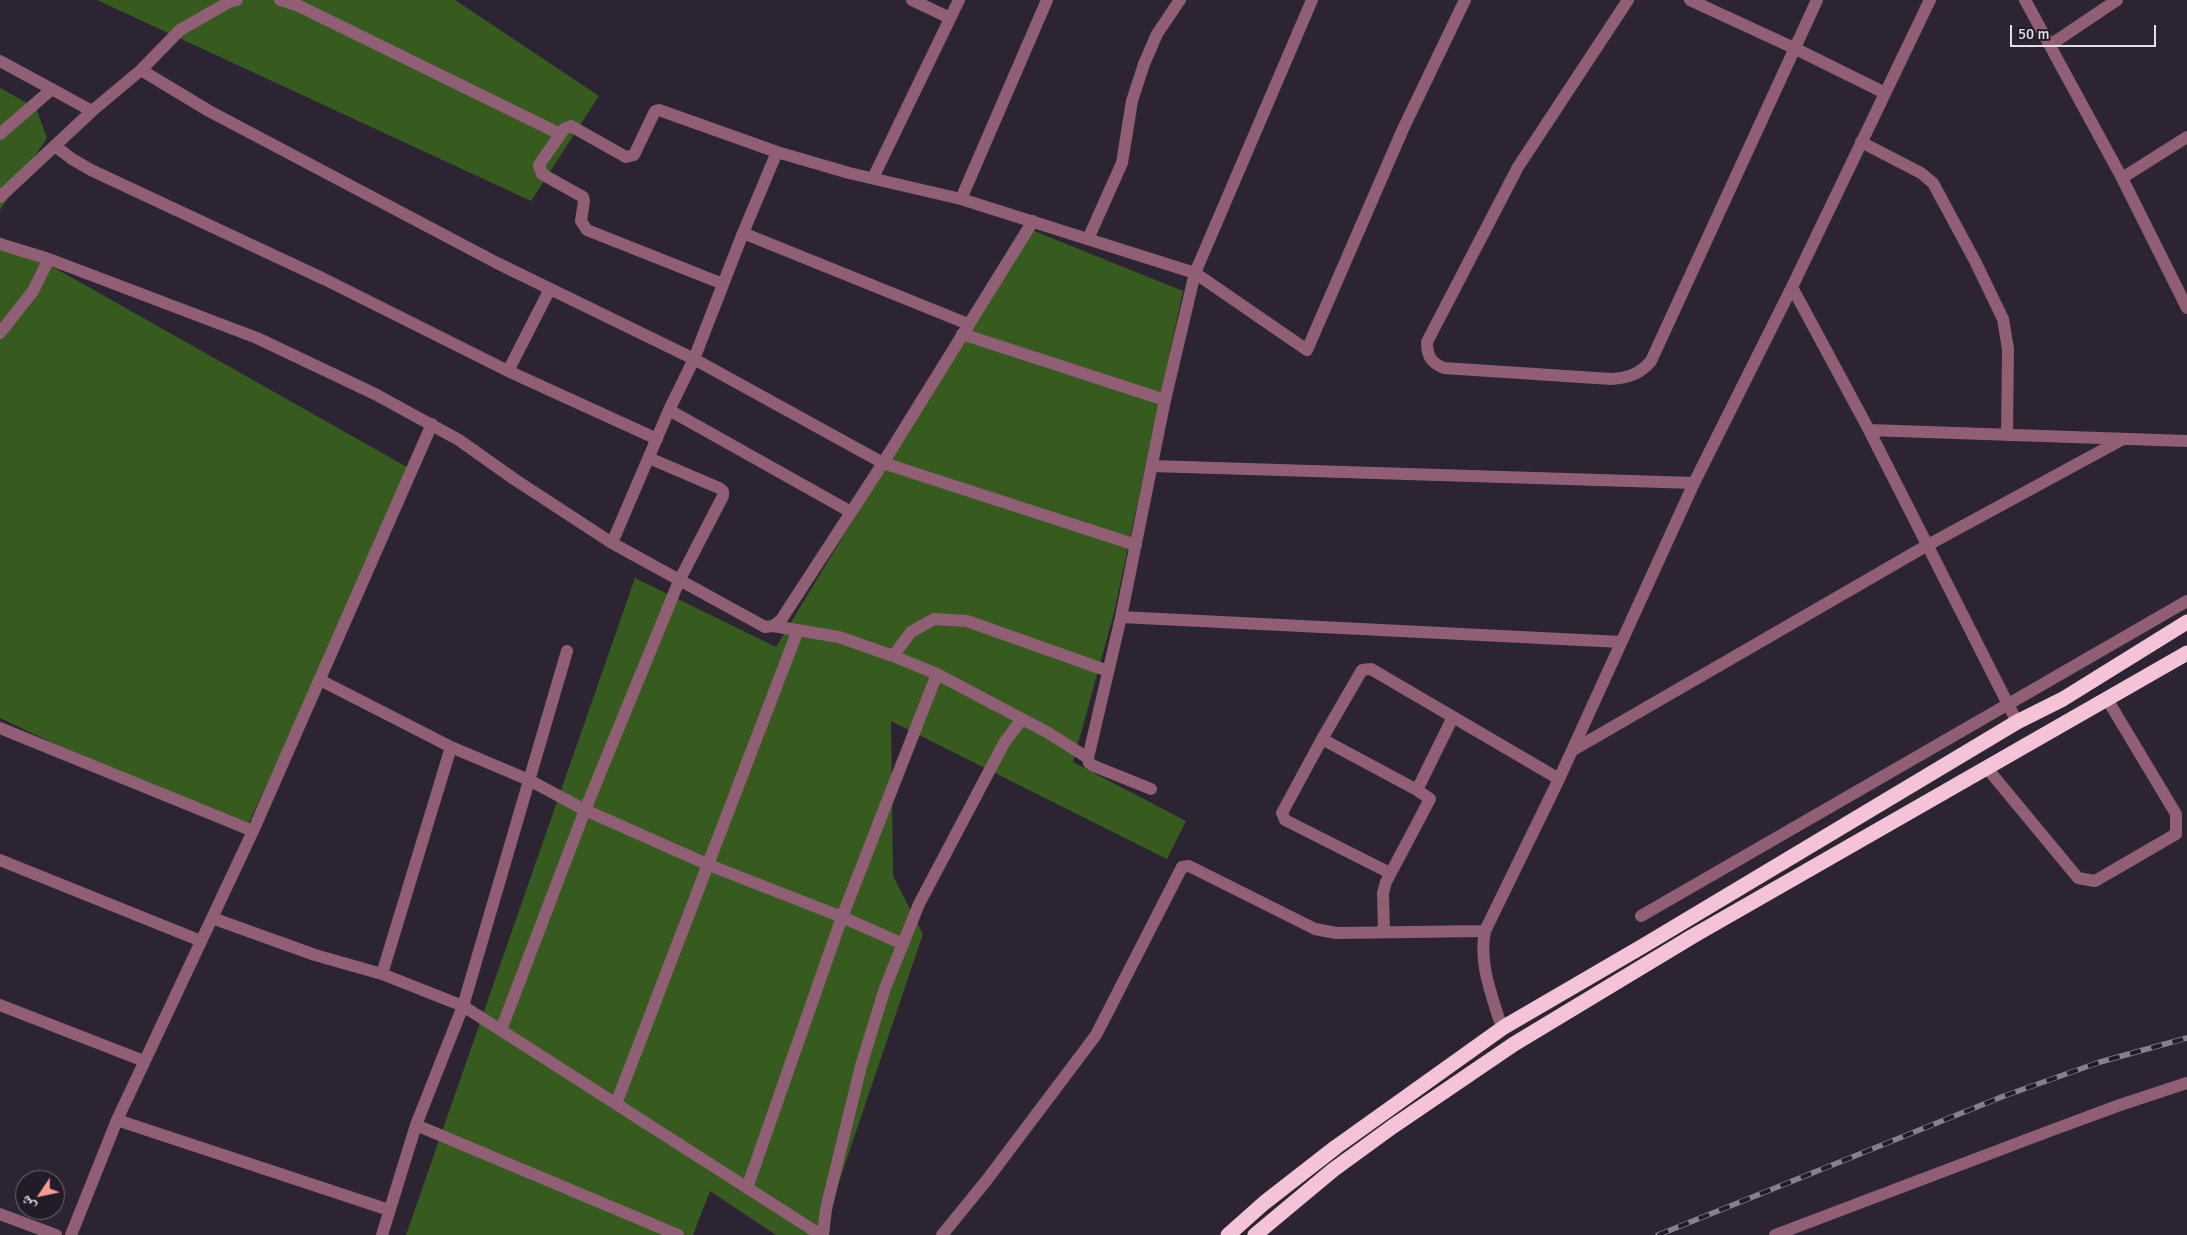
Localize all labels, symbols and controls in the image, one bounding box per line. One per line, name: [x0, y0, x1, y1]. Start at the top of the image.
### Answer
scale bar: [2012, 15, 2158, 47]
text: 50 m: [2018, 25, 2049, 43]
north arrow: [15, 1170, 65, 1220]
text: ش: [17, 1192, 39, 1214]

